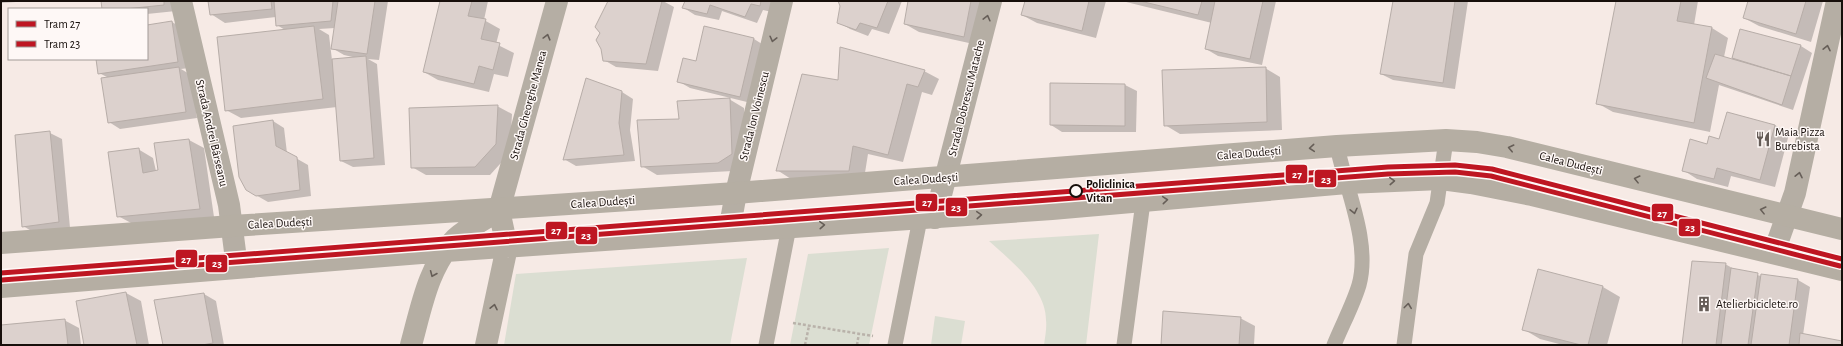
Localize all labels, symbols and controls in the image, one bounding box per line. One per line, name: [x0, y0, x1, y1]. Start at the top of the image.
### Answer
legend: [8, 8, 148, 60]
one-way arrow: [982, 14, 990, 21]
text: Tram 27: [44, 18, 80, 30]
one-way arrow: [542, 34, 551, 41]
one-way arrow: [769, 35, 778, 42]
text: Tram 23: [44, 38, 80, 50]
street label: Strada Dobrescu Matache: [946, 39, 986, 157]
one-way arrow: [1822, 45, 1830, 51]
street label: Strada Gheorghe Manea: [508, 49, 548, 161]
street label: Strada Ion Voinescu: [737, 70, 771, 162]
street label: Strada Andrei Bârseanu: [194, 78, 230, 188]
place label: Maia Pizza Burebista: [1775, 126, 1825, 152]
restaurant icon: Maia Pizza Burebista: [1754, 130, 1772, 148]
one-way arrow: [1309, 143, 1315, 152]
street label: Calea Dudești: [1216, 144, 1282, 164]
one-way arrow: [1508, 144, 1515, 153]
street label: Calea Dudești: [1538, 149, 1604, 179]
line badge: 27: [1285, 164, 1308, 184]
text: 27: [1292, 169, 1302, 180]
line badge: 23: [1314, 169, 1337, 188]
street label: Calea Dudești: [893, 171, 959, 189]
one-way arrow: [1795, 172, 1803, 178]
text: 23: [1321, 174, 1331, 185]
one-way arrow: [1634, 175, 1641, 184]
one-way arrow: [1389, 177, 1395, 185]
place label: Policlinica Vitan: [1086, 178, 1135, 204]
marker: Policlinica Vitan: [1069, 184, 1083, 198]
line badge: 27: [915, 193, 938, 212]
street label: Calea Dudești: [570, 194, 636, 212]
one-way arrow: [1162, 195, 1168, 204]
text: 27: [922, 197, 932, 208]
line badge: 23: [945, 197, 968, 217]
text: 23: [951, 202, 961, 213]
line badge: 27: [1651, 203, 1674, 222]
one-way arrow: [1760, 206, 1767, 214]
one-way arrow: [1350, 207, 1358, 214]
text: 27: [1657, 208, 1667, 219]
one-way arrow: [976, 210, 982, 219]
street label: Calea Dudești: [247, 215, 313, 233]
line badge: 23: [1678, 218, 1701, 237]
line badge: 27: [545, 221, 568, 240]
one-way arrow: [819, 221, 825, 229]
text: 23: [1685, 222, 1695, 233]
text: 27: [551, 225, 561, 236]
line badge: 23: [575, 226, 598, 245]
text: 23: [581, 230, 591, 241]
line badge: 27: [175, 249, 198, 268]
text: 27: [181, 254, 191, 265]
line badge: 23: [205, 254, 228, 273]
text: 23: [212, 258, 222, 269]
one-way arrow: [429, 270, 437, 277]
building icon: Atelierbiciclete.ro: [1695, 295, 1713, 313]
place label: Atelierbiciclete.ro: [1716, 298, 1798, 310]
one-way arrow: [1404, 303, 1413, 309]
one-way arrow: [490, 304, 498, 310]

